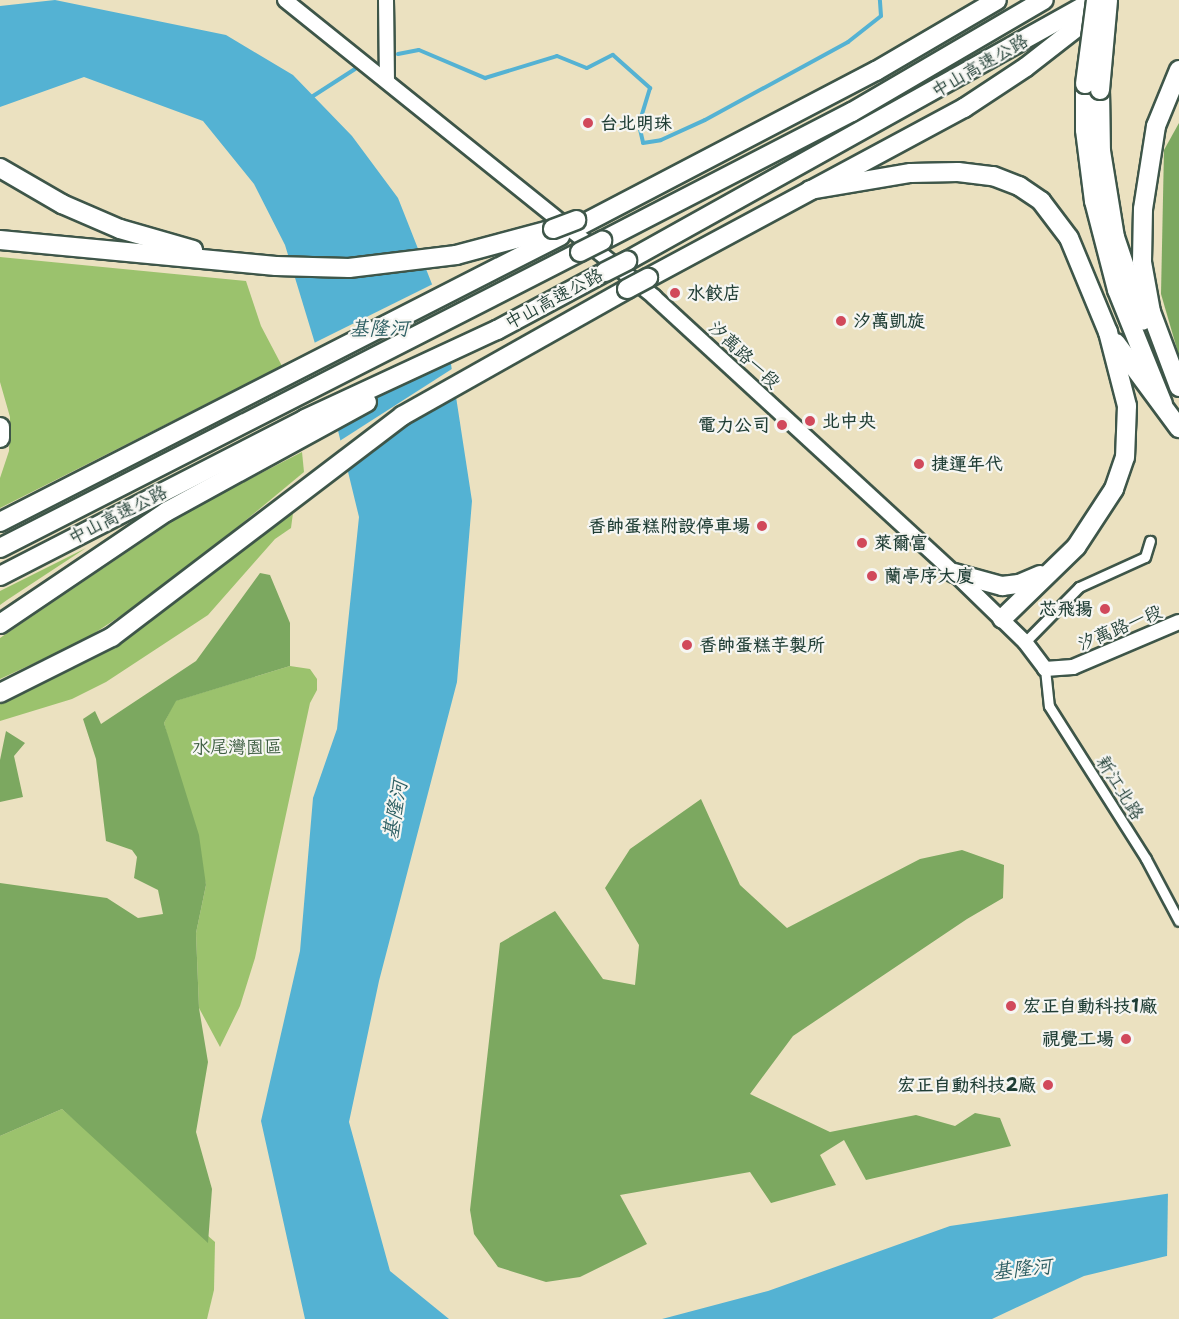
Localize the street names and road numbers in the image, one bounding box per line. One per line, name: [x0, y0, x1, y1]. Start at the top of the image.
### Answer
street label: 中山高速公路: [928, 30, 1032, 102]
street label: 中山高速公路: [501, 264, 607, 334]
street label: 汐萬路一段: [704, 316, 784, 394]
street label: 中山高速公路: [65, 481, 171, 549]
street label: 汐萬路一段: [1074, 600, 1166, 656]
street label: 新江北路: [1092, 752, 1148, 824]

